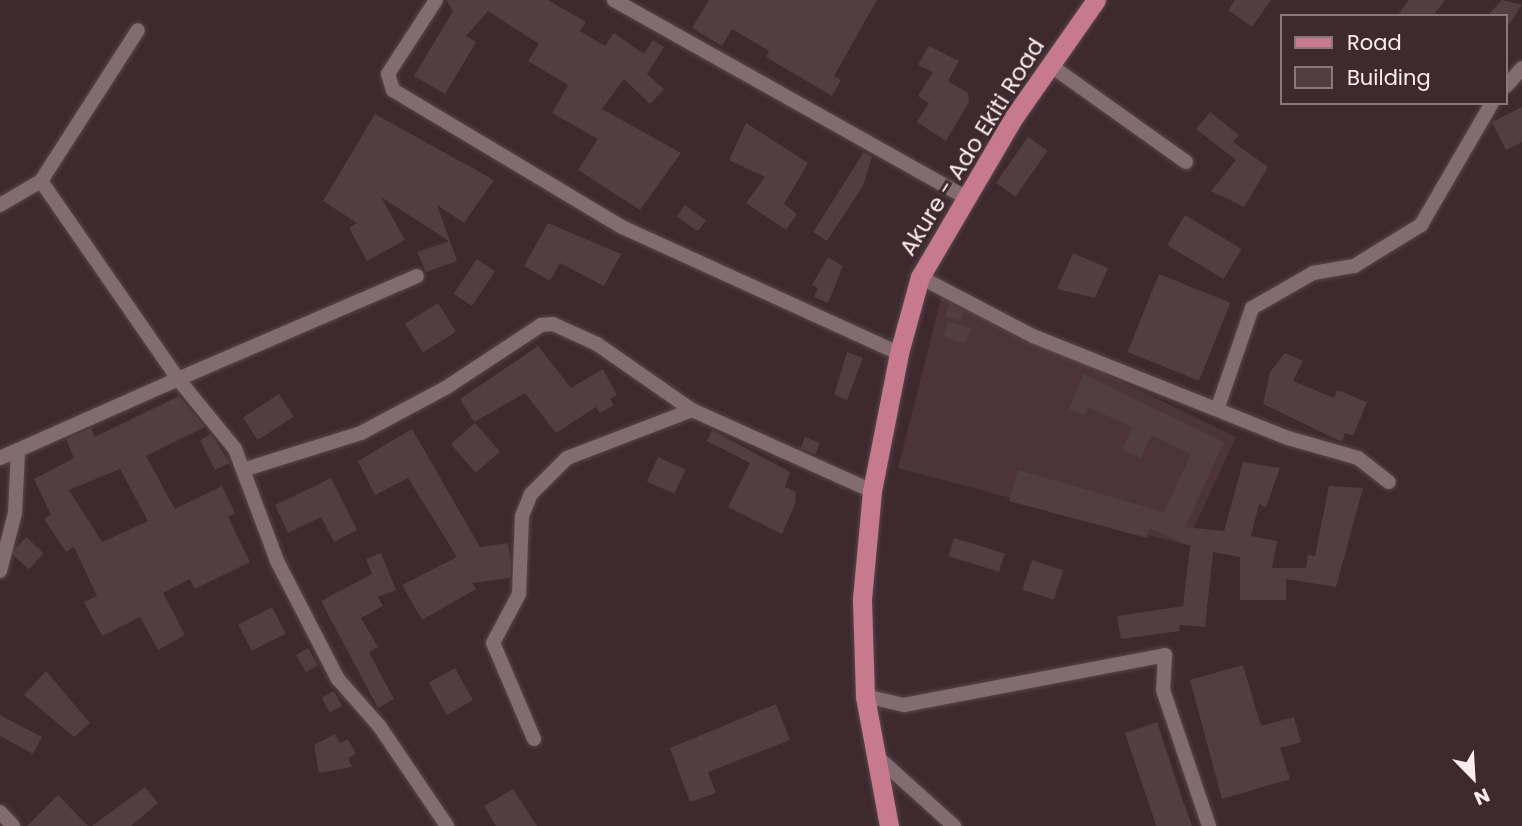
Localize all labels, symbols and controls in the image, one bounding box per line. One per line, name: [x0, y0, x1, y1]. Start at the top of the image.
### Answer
legend: [1280, 14, 1508, 105]
text: Road: [1347, 28, 1402, 57]
street label: Akure - Ado Ekiti Road: [894, 33, 1050, 261]
text: Building: [1347, 63, 1431, 92]
north arrow: [1438, 742, 1508, 812]
text: N: [1470, 781, 1494, 812]

